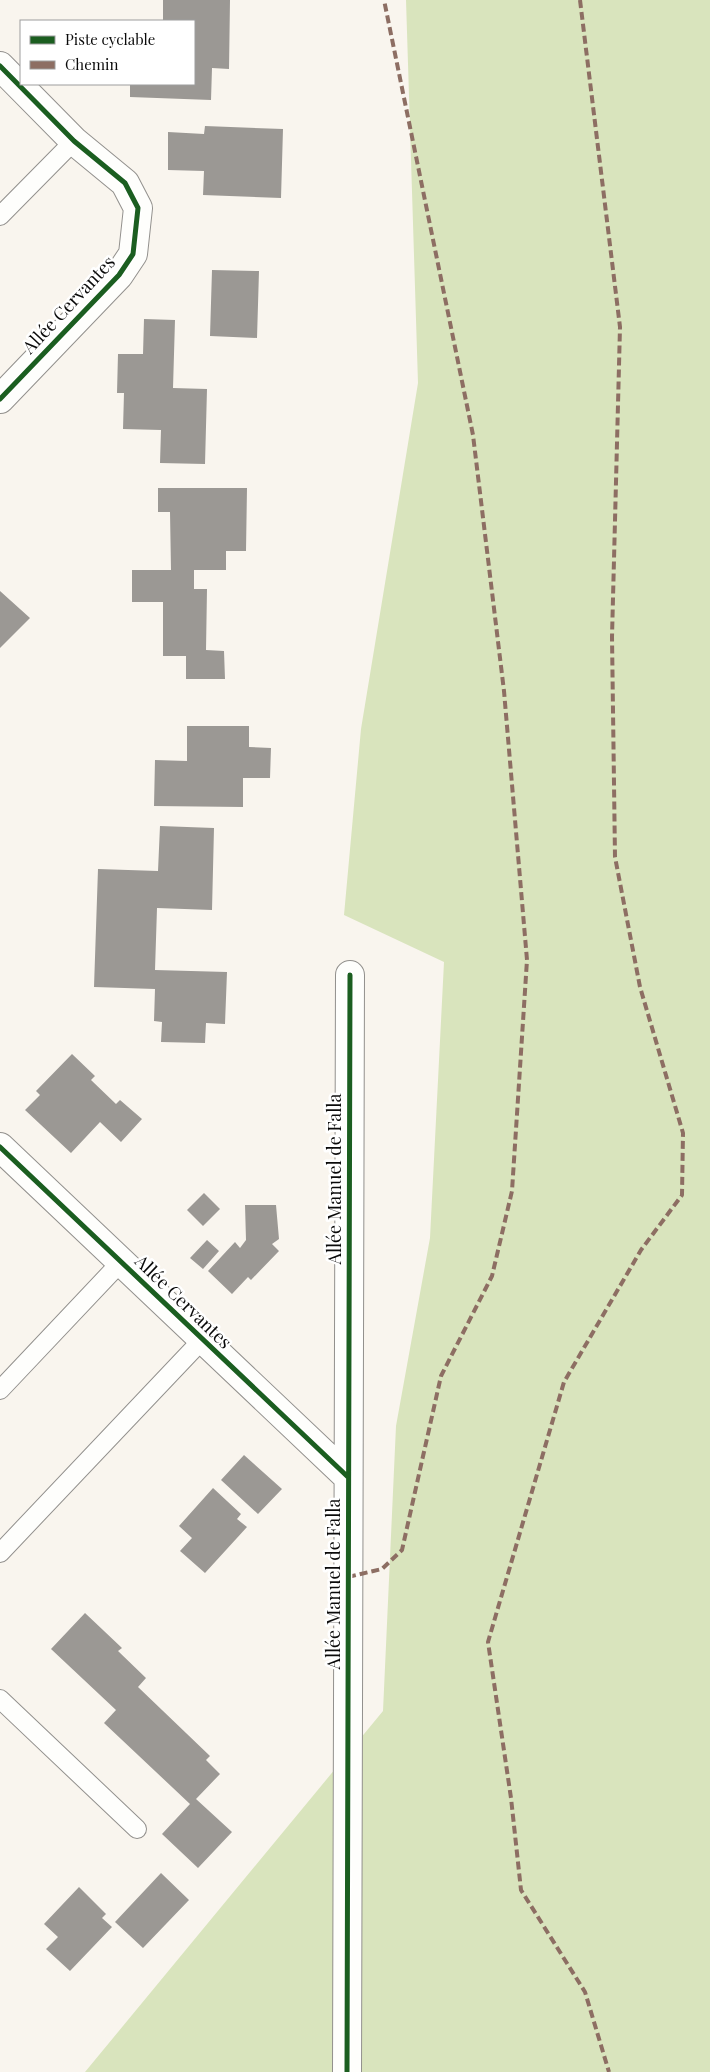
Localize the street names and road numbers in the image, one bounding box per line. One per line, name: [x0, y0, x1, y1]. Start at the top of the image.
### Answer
street label: Allée Cervantes: [16, 250, 120, 359]
street label: Allée Manuel de Falla: [322, 1094, 346, 1265]
street label: Allée Cervantes: [129, 1248, 237, 1354]
street label: Allée Manuel de Falla: [321, 1499, 345, 1670]

